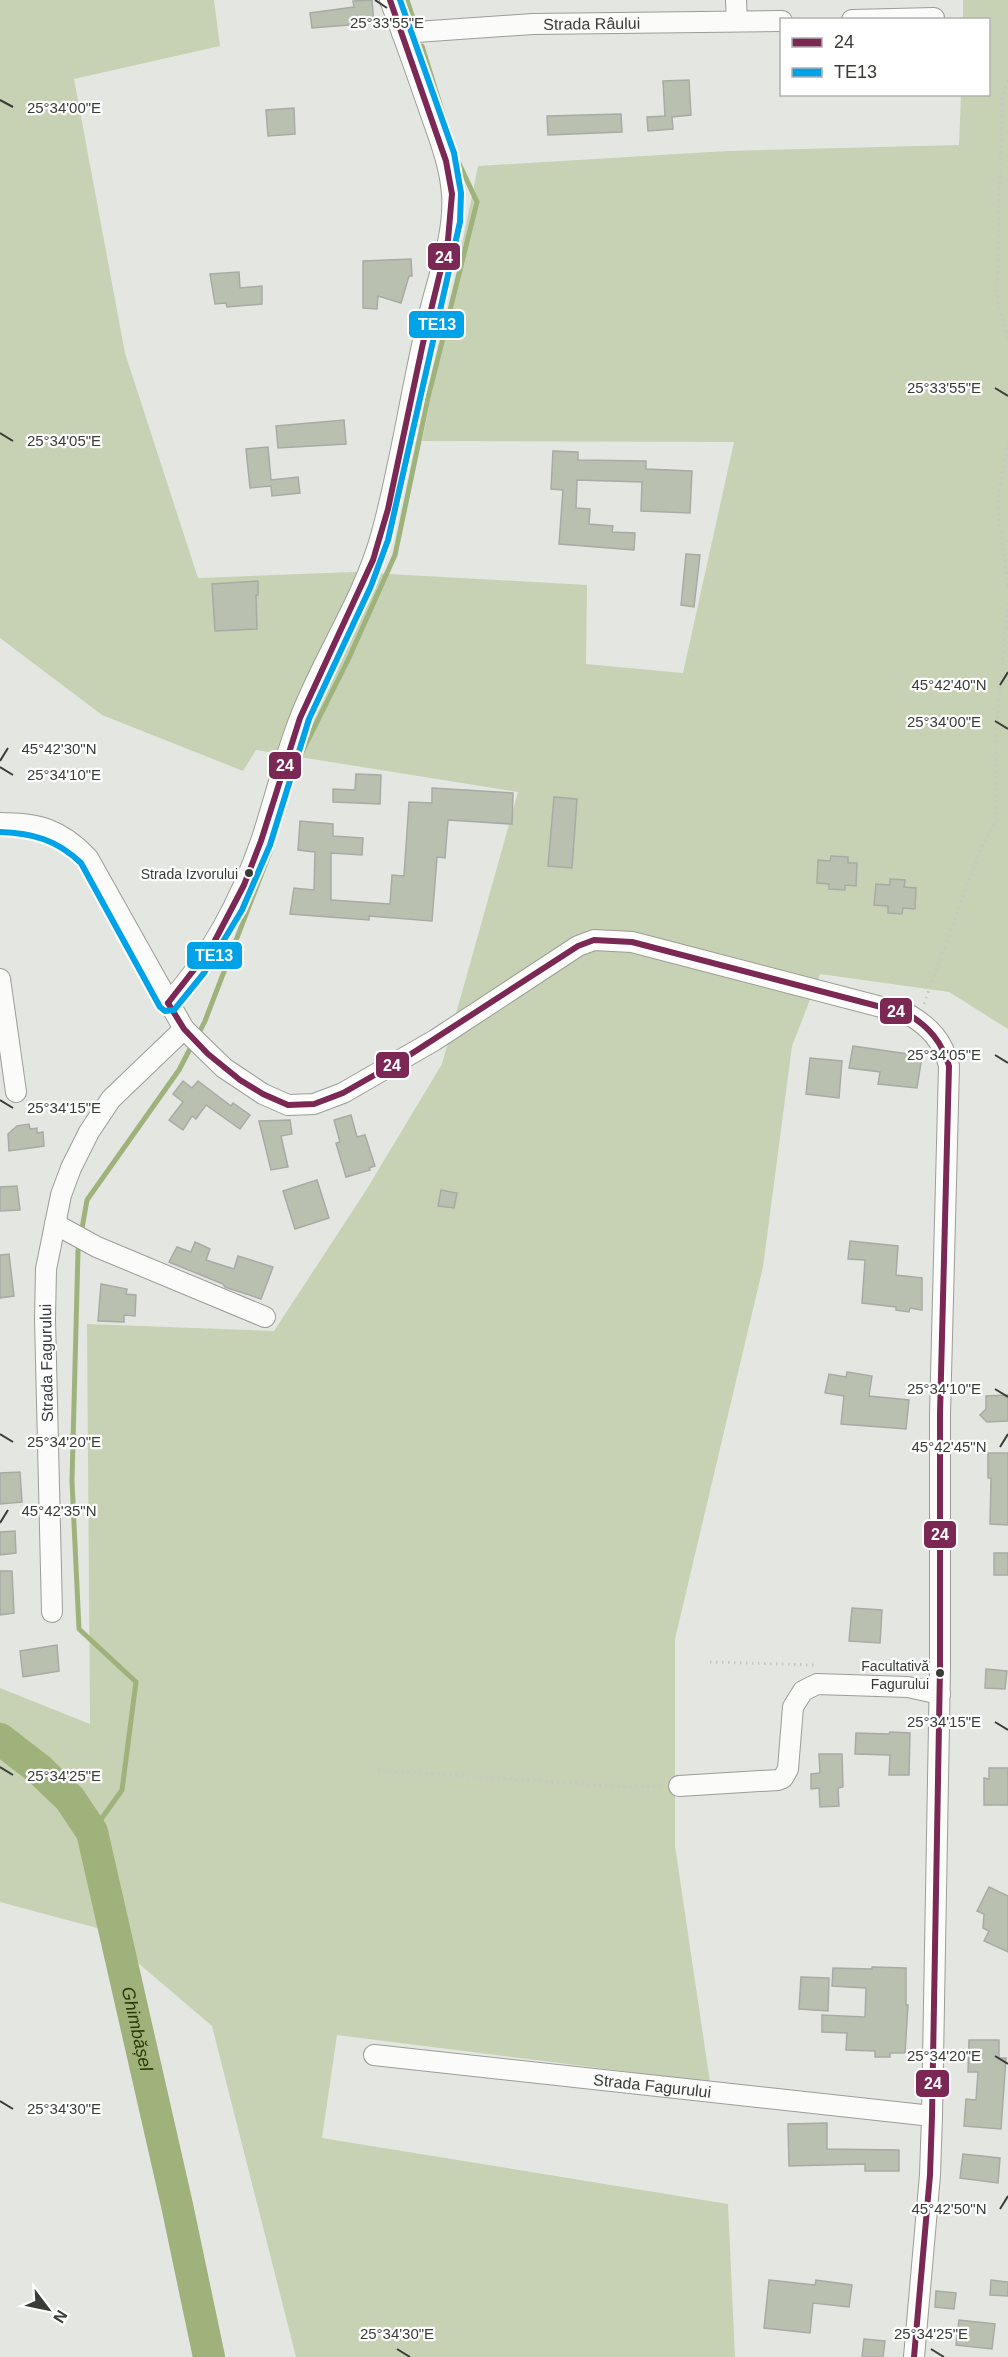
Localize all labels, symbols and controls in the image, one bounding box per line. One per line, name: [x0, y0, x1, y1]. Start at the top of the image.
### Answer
text: 25°33'55"E: [350, 14, 424, 31]
street label: Strada Râului: [543, 15, 640, 33]
legend: [780, 18, 990, 96]
text: 24: [834, 32, 854, 52]
text: TE13: [834, 62, 877, 82]
text: 25°34'00"E: [27, 99, 101, 116]
line badge: 24: [427, 242, 461, 271]
text: 24: [435, 249, 453, 266]
line badge: TE13: [408, 310, 465, 339]
text: TE13: [418, 316, 456, 333]
text: 25°33'55"E: [907, 379, 981, 396]
text: 25°34'05"E: [27, 432, 101, 449]
text: 45°42'40"N: [911, 676, 987, 693]
text: 25°34'00"E: [907, 713, 981, 730]
text: 45°42'30"N: [21, 740, 97, 757]
line badge: 24: [268, 751, 302, 780]
text: 24: [276, 757, 294, 774]
text: 25°34'10"E: [27, 766, 101, 783]
place label: Strada Izvorului: [141, 866, 238, 882]
marker: Strada Izvorului: [243, 867, 255, 879]
line badge: TE13: [186, 941, 243, 970]
text: TE13: [195, 947, 233, 964]
line badge: 24: [879, 997, 913, 1025]
text: 24: [887, 1003, 905, 1020]
text: 25°34'05"E: [907, 1046, 981, 1063]
line badge: 24: [375, 1051, 410, 1079]
text: 24: [383, 1057, 401, 1074]
text: 25°34'15"E: [27, 1099, 101, 1116]
street label: Strada Fagurului: [37, 1304, 56, 1422]
text: 25°34'10"E: [907, 1380, 981, 1397]
text: 25°34'20"E: [27, 1433, 101, 1450]
text: 45°42'45"N: [911, 1438, 987, 1455]
text: 45°42'35"N: [21, 1502, 97, 1519]
line badge: 24: [923, 1520, 957, 1549]
text: 24: [931, 1526, 949, 1543]
place label: Facultativă Fagurului: [861, 1658, 929, 1692]
marker: Facultativă Fagurului: [934, 1667, 946, 1679]
text: 25°34'15"E: [907, 1713, 981, 1730]
text: 25°34'25"E: [27, 1767, 101, 1784]
water label: Ghimbășel: [118, 1985, 156, 2074]
text: 25°34'20"E: [907, 2047, 981, 2064]
line badge: 24: [915, 2069, 950, 2098]
street label: Strada Fagurului: [593, 2071, 712, 2101]
text: 24: [924, 2075, 942, 2092]
text: 25°34'30"E: [27, 2100, 101, 2117]
text: 45°42'50"N: [911, 2200, 987, 2217]
north arrow: [18, 2279, 78, 2339]
text: N: [50, 2307, 71, 2326]
text: 25°34'30"E: [360, 2325, 434, 2342]
text: 25°34'25"E: [894, 2325, 968, 2342]

